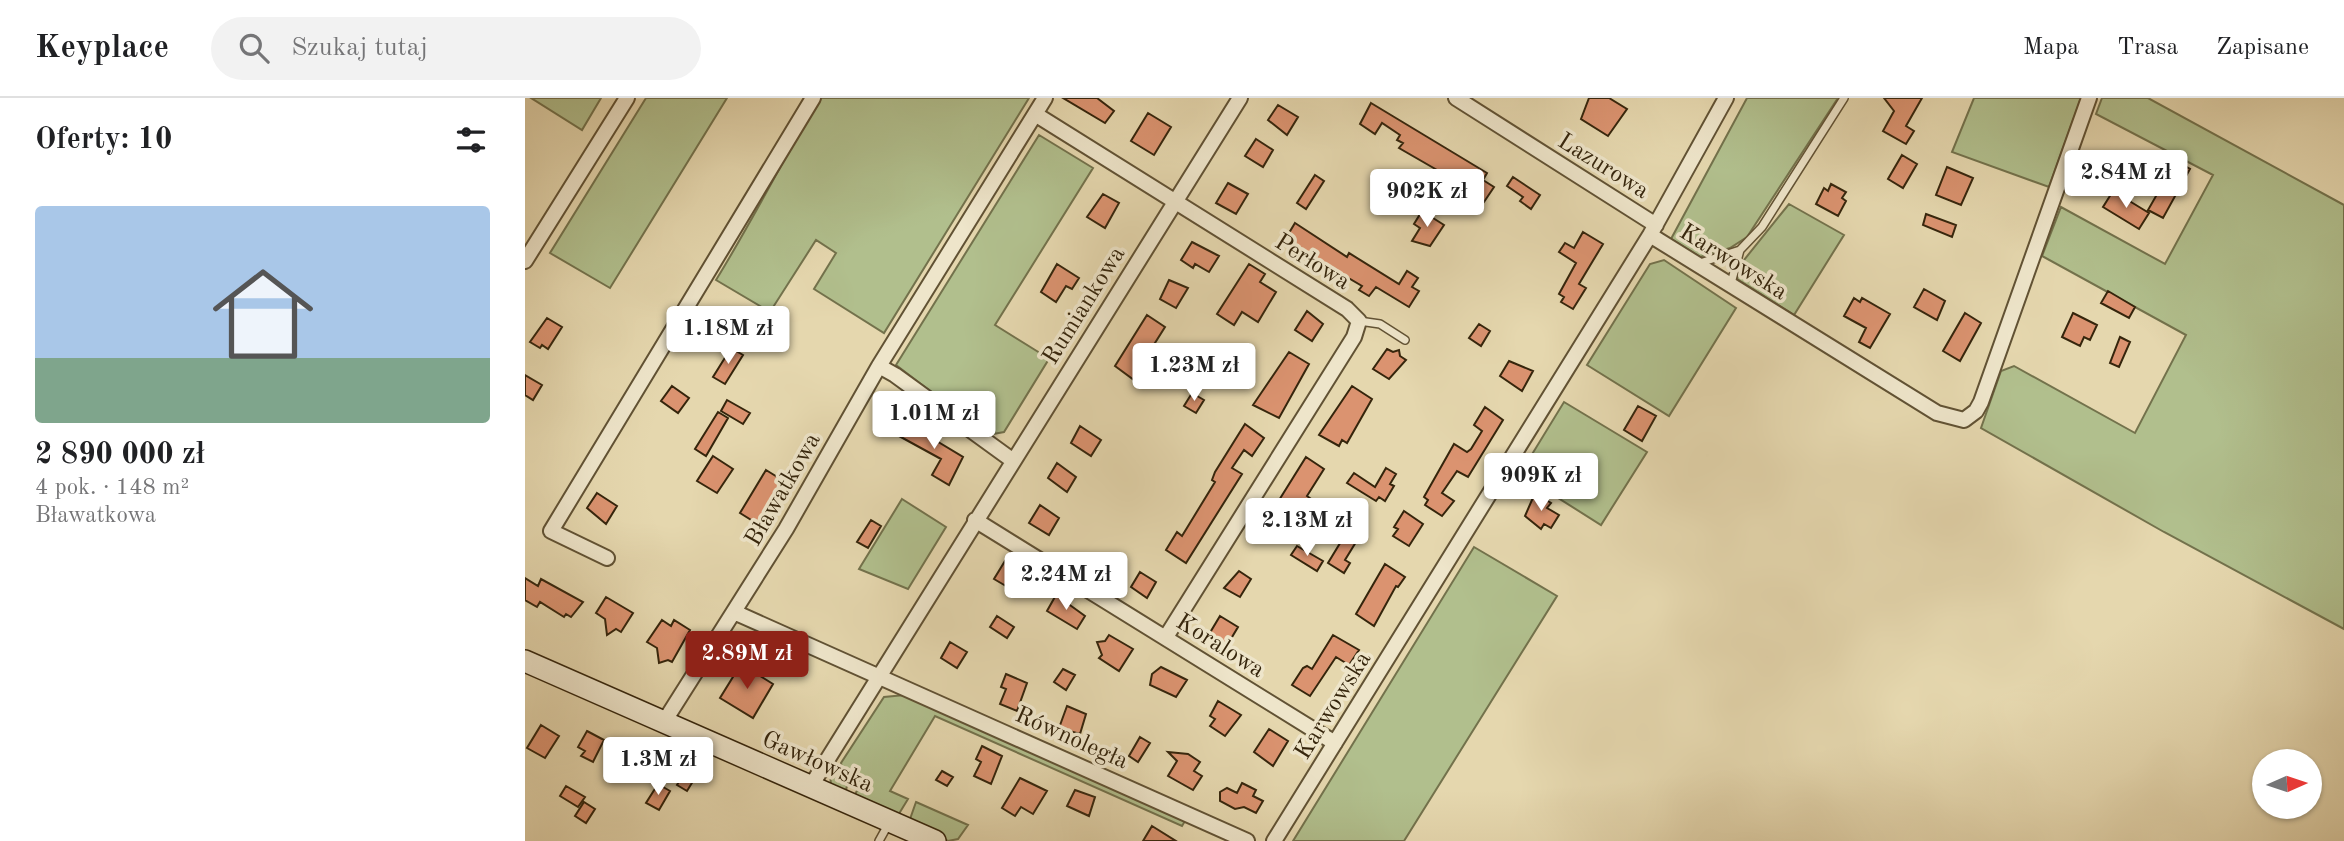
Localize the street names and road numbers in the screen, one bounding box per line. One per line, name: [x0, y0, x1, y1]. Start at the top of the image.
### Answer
street label: Lazurowa: [1553, 129, 1653, 204]
street label: Karwowska: [1675, 220, 1791, 305]
street label: Perłowa: [1270, 230, 1354, 295]
street label: Rumiankowa: [1039, 243, 1130, 369]
street label: Bławatkowa: [742, 429, 826, 551]
street label: Koralowa: [1171, 610, 1269, 683]
street label: Karwowska: [1291, 648, 1376, 764]
street label: Równoległa: [1011, 703, 1132, 774]
street label: Gawłowska: [758, 728, 876, 798]

